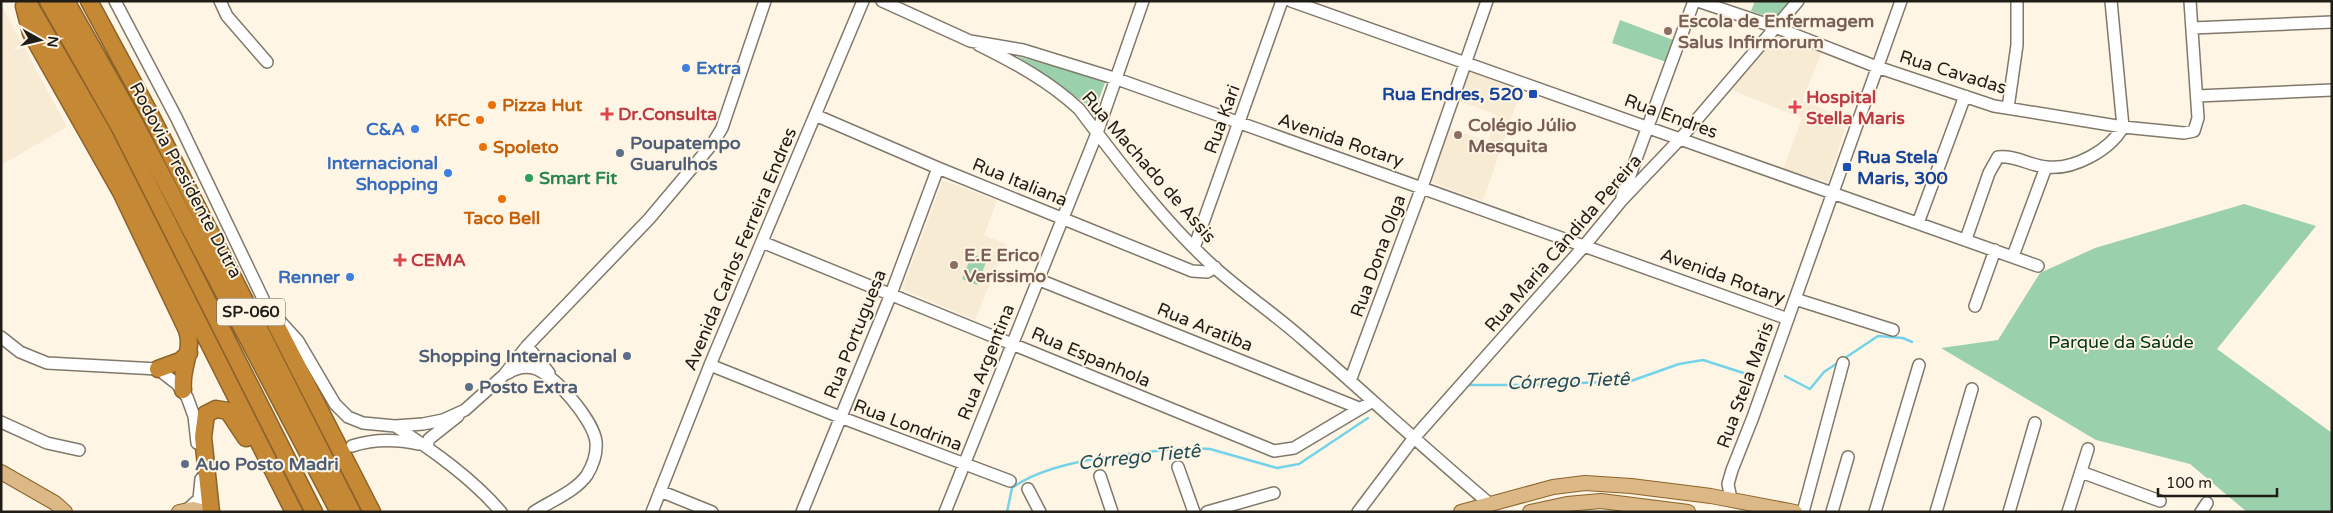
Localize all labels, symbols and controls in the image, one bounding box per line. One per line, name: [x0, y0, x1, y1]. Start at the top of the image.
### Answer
place label: Escola de Enfermagem Salus Infirmorum: [1678, 10, 1874, 53]
north arrow: [15, 15, 65, 65]
marker: Escola de Enfermagem Salus Infirmorum: [1662, 25, 1674, 37]
text: N: [43, 35, 62, 48]
street label: Rua Cavadas: [1897, 45, 2009, 99]
place label: Extra: [696, 57, 741, 79]
marker: Extra: [680, 62, 692, 74]
street label: Rodovia Presidente Dutra: [125, 78, 247, 282]
street label: Rua Kari: [1199, 81, 1245, 157]
place label: Rua Endres, 520: [1382, 83, 1523, 105]
place label: Hospital Stella Maris: [1806, 86, 1905, 129]
street label: Rua Machado de Assis: [1077, 87, 1221, 247]
marker: Rua Endres, 520: [1527, 88, 1539, 100]
street label: Rua Endres: [1621, 89, 1721, 143]
place label: Pizza Hut: [502, 94, 582, 116]
marker: Pizza Hut: [486, 99, 498, 111]
marker: Hospital Stella Maris: [1788, 100, 1802, 114]
place label: Dr.Consulta: [618, 103, 717, 125]
marker: Dr.Consulta: [600, 107, 614, 121]
street label: Avenida Rotary: [1275, 108, 1407, 172]
place label: KFC: [435, 109, 470, 131]
marker: KFC: [474, 114, 486, 126]
place label: Colégio Júlio Mesquita: [1468, 114, 1577, 157]
place label: C&A: [366, 118, 405, 140]
marker: C&A: [409, 123, 421, 135]
street label: Avenida Carlos Ferreira Endres: [679, 124, 801, 374]
marker: Colégio Júlio Mesquita: [1452, 129, 1464, 141]
place label: Poupatempo Guarulhos: [630, 132, 741, 175]
place label: Spoleto: [493, 136, 559, 158]
marker: Spoleto: [477, 141, 489, 153]
place label: Rua Stela Maris, 300: [1857, 146, 1948, 189]
marker: Poupatempo Guarulhos: [614, 147, 626, 159]
street label: Rua Maria Cândida Pereira: [1480, 150, 1646, 336]
place label: Internacional Shopping: [327, 152, 438, 195]
street label: Rua Italiana: [969, 153, 1071, 211]
marker: Rua Stela Maris, 300: [1841, 161, 1853, 173]
marker: Internacional Shopping: [442, 167, 454, 179]
place label: Smart Fit: [539, 167, 617, 189]
marker: Smart Fit: [523, 172, 535, 184]
street label: Rua Dona Olga: [1346, 192, 1410, 320]
marker: Taco Bell: [496, 193, 508, 205]
place label: Taco Bell: [463, 207, 540, 229]
street label: Avenida Rotary: [1658, 243, 1789, 309]
place label: E.E Erico Verissimo: [964, 244, 1046, 287]
place label: CEMA: [411, 249, 466, 271]
marker: CEMA: [393, 253, 407, 267]
marker: E.E Erico Verissimo: [948, 259, 960, 271]
place label: Renner: [278, 266, 341, 288]
street label: Rua Portuguesa: [819, 266, 891, 402]
marker: Renner: [344, 271, 356, 283]
road number: SP-060: [217, 298, 285, 326]
street label: Rua Aratiba: [1154, 298, 1256, 356]
street label: Rua Argentina: [953, 301, 1019, 423]
street label: Rua Stela Maris: [1712, 319, 1778, 451]
street label: Rua Espanhola: [1028, 322, 1154, 392]
park label: Parque da Saúde: [2048, 331, 2194, 353]
place label: Shopping Internacional: [419, 345, 617, 367]
marker: Shopping Internacional: [621, 350, 633, 362]
water label: Córrego Tietê: [1506, 368, 1631, 394]
place label: Posto Extra: [479, 376, 578, 398]
marker: Posto Extra: [463, 381, 475, 393]
street label: Rua Londrina: [851, 394, 965, 456]
water label: Córrego Tietê: [1077, 440, 1202, 474]
place label: Auo Posto Madri: [195, 453, 339, 475]
marker: Auo Posto Madri: [179, 458, 191, 470]
scale bar: [2158, 466, 2277, 498]
text: 100 m: [2166, 474, 2212, 492]

